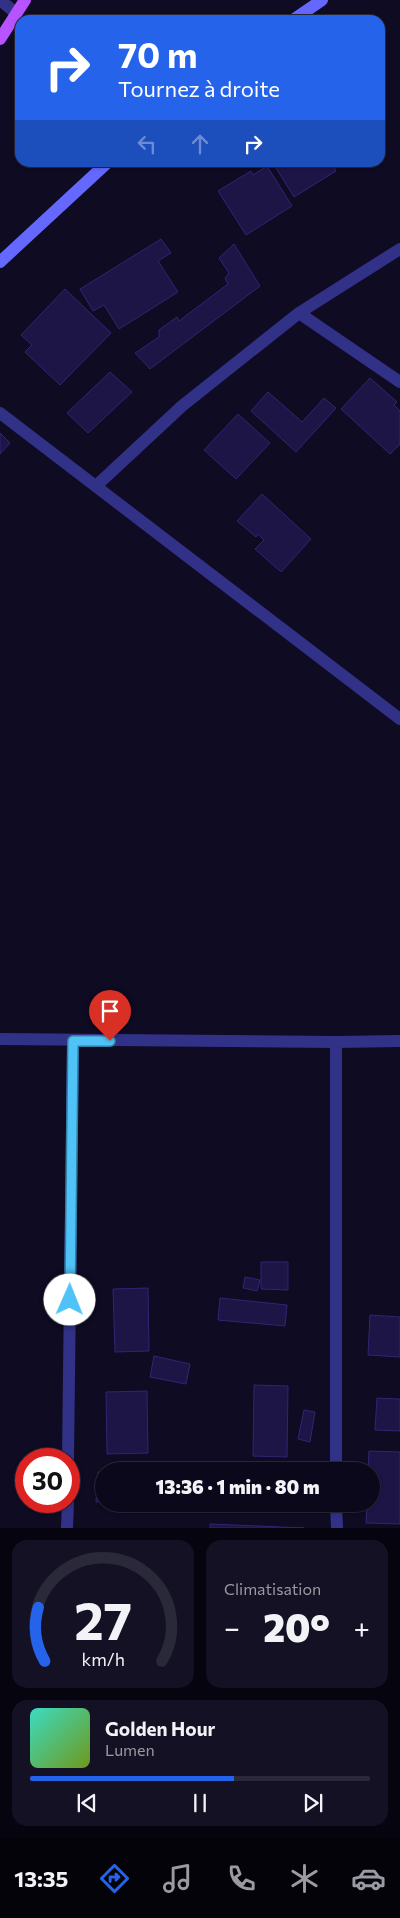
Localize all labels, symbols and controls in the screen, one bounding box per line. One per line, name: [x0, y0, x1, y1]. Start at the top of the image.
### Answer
text: 70 m: [118, 32, 198, 75]
icon: right: [35, 35, 100, 100]
text: Tournez à droite: [118, 75, 280, 102]
icon: left: [133, 130, 161, 158]
icon: ahead: [186, 130, 214, 158]
icon: right: [239, 130, 267, 158]
pin: [89, 990, 131, 1041]
icon: arrive: [96, 997, 124, 1025]
position arrow: [43, 1273, 95, 1325]
speed limit sign: 30: [15, 1448, 80, 1513]
text: 13:36 · 1 min · 80 m: [156, 1475, 320, 1498]
text: Climatisation: [224, 1579, 321, 1598]
text: 27: [74, 1587, 132, 1651]
text: 20°: [263, 1603, 330, 1650]
text: −: [224, 1610, 240, 1644]
text: +: [354, 1610, 370, 1644]
text: km/h: [81, 1648, 125, 1670]
text: Golden Hour: [105, 1717, 215, 1740]
text: Lumen: [105, 1740, 155, 1759]
icon: previous: [73, 1789, 101, 1817]
icon: pause: [186, 1789, 214, 1817]
icon: next: [299, 1789, 327, 1817]
icon: directions: [97, 1861, 132, 1896]
icon: music: [160, 1861, 195, 1896]
icon: phone: [224, 1861, 259, 1896]
icon: climate: [287, 1861, 322, 1896]
icon: car: [351, 1861, 386, 1896]
text: 13:35: [14, 1865, 68, 1892]

